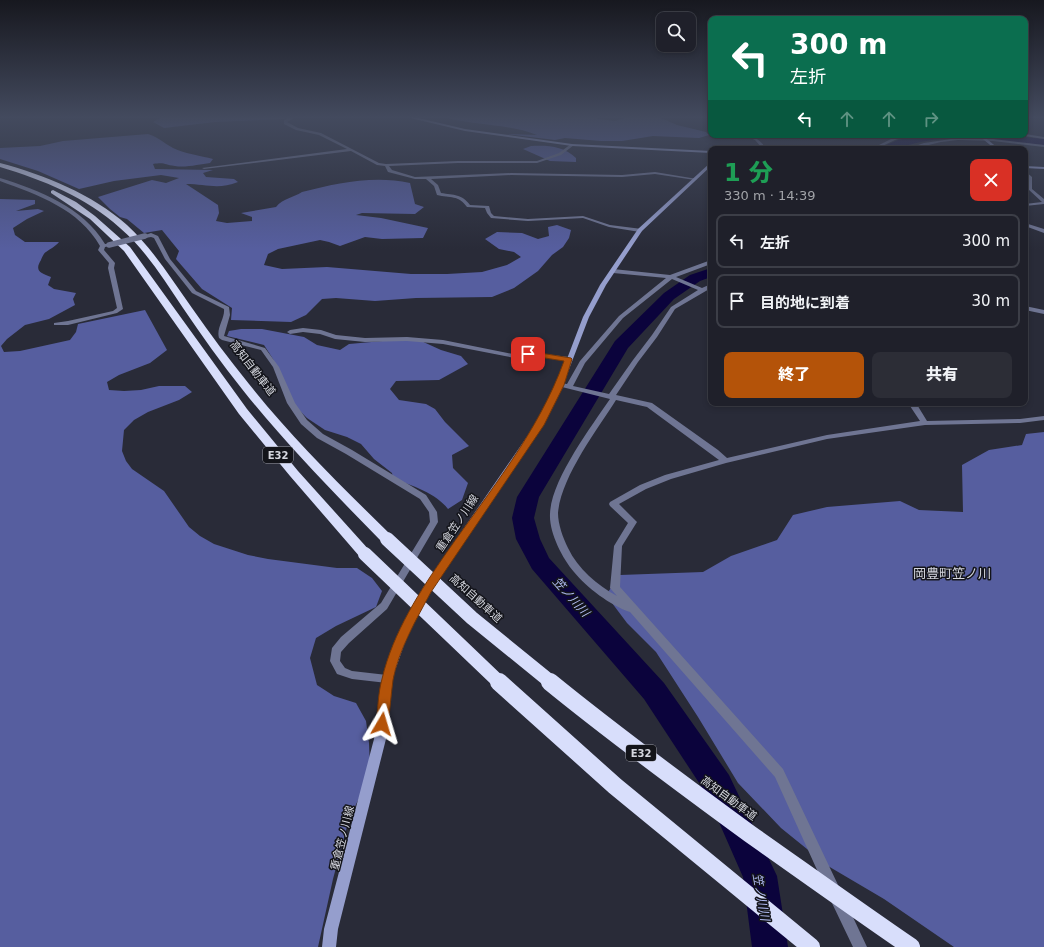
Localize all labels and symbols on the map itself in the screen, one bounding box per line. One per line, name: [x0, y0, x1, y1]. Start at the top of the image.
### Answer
pin: [511, 337, 545, 371]
street label: 高知自動車道: [227, 338, 278, 398]
road number: E32: [263, 447, 293, 463]
street label: 重倉笠ノ川線: [434, 492, 481, 554]
district label: 岡豊町笠ノ川: [913, 566, 991, 581]
street label: 高知自動車道: [447, 571, 505, 625]
water label: 笠ノ川川: [550, 574, 594, 621]
position arrow: [361, 703, 403, 745]
road number: E32: [626, 745, 656, 761]
street label: 高知自動車道: [698, 774, 759, 823]
street label: 重倉笠ノ川線: [328, 805, 357, 872]
water label: 笠ノ川川: [750, 872, 772, 924]

